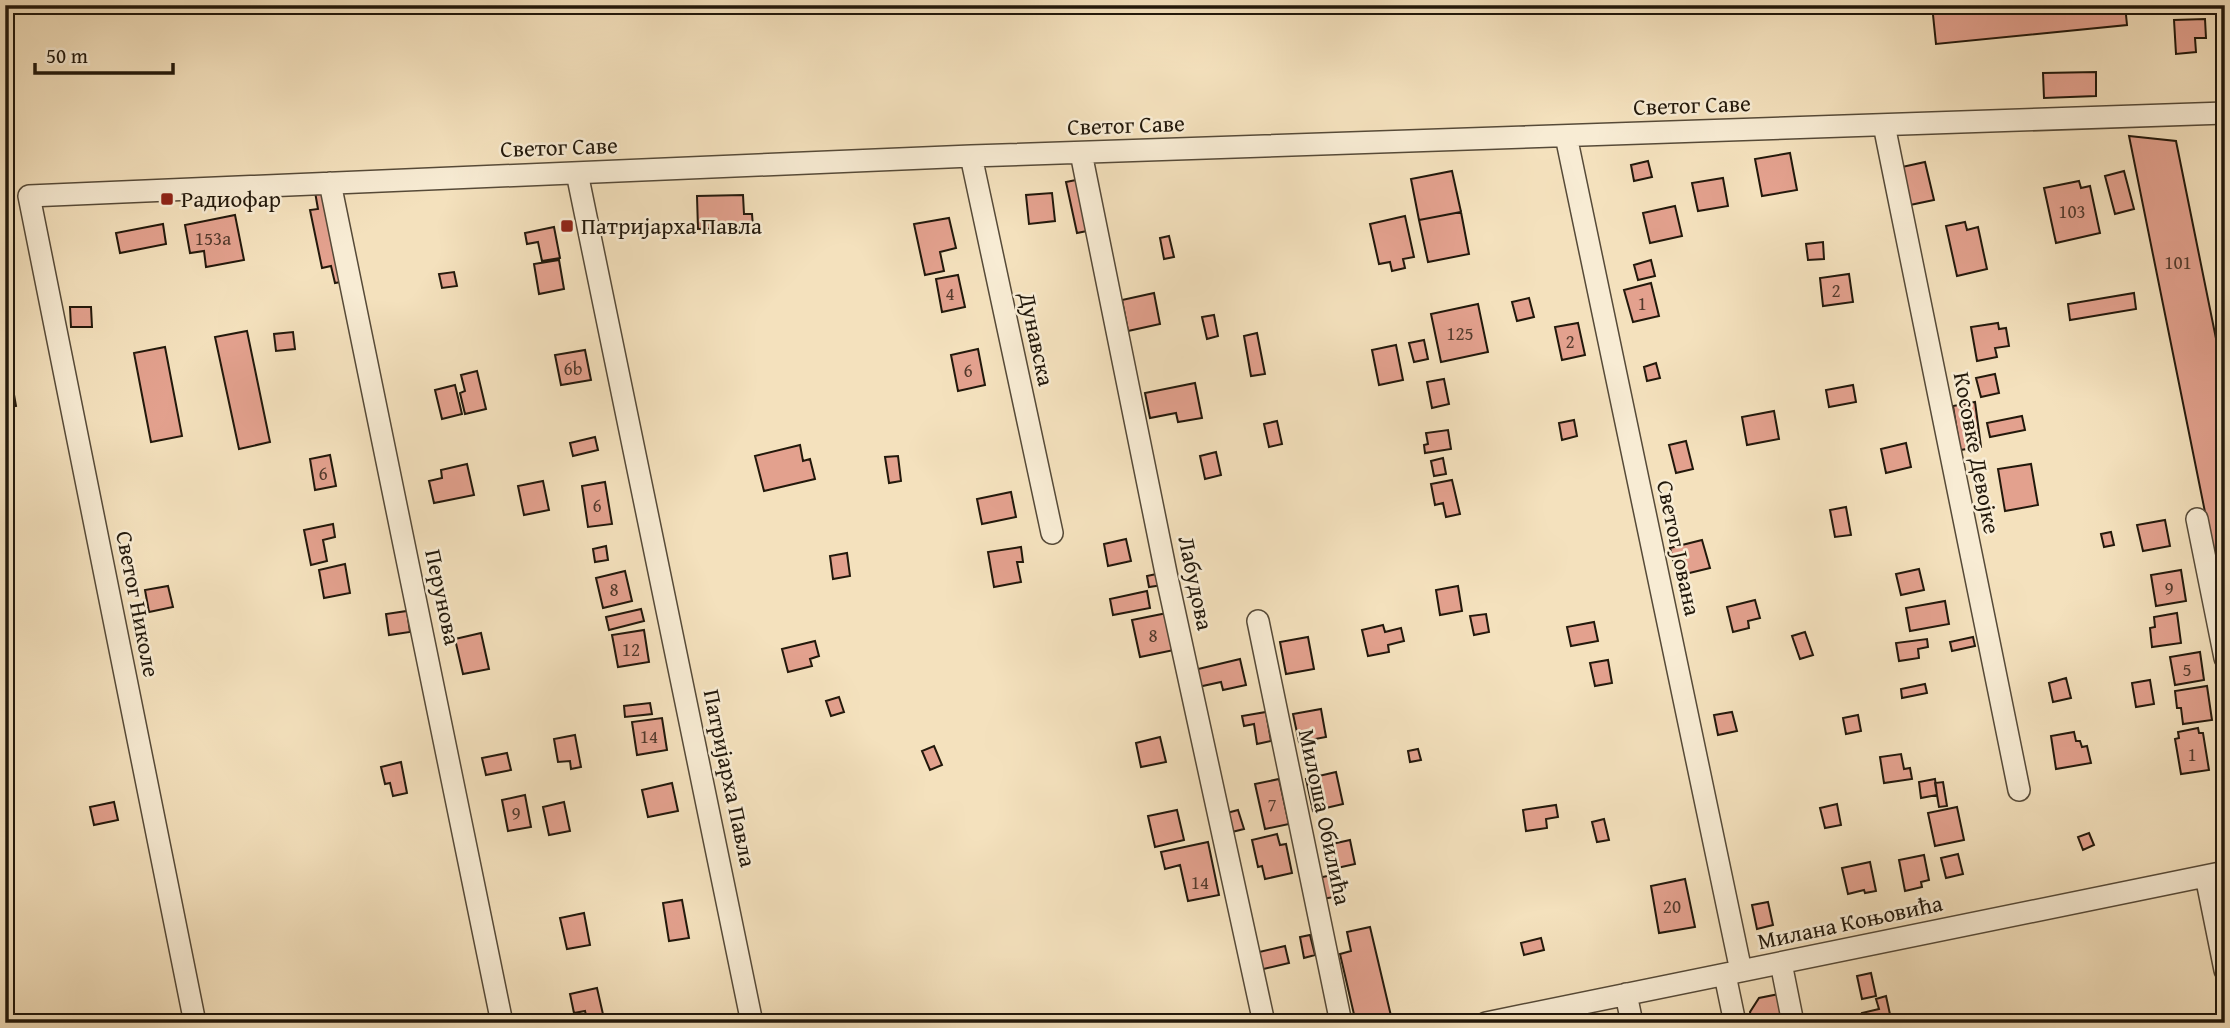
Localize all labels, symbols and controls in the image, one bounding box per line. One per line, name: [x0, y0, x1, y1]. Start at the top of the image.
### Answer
scale bar: [35, 32, 173, 76]
text: 50 m: [46, 40, 88, 71]
street label: Светог Саве: [1633, 86, 1751, 123]
street label: Светог Саве: [1067, 106, 1185, 143]
street label: Светог Саве: [500, 128, 618, 165]
place label: Радиофар: [181, 182, 281, 215]
marker: Радиофар: [159, 191, 175, 207]
house number: 103: [2058, 197, 2086, 225]
place label: Патријарха Павла: [581, 209, 762, 242]
marker: Патријарха Павла: [559, 218, 575, 234]
house number: 153a: [195, 224, 231, 252]
house number: 101: [2164, 248, 2192, 276]
house number: 2: [1831, 276, 1841, 304]
house number: 4: [945, 279, 955, 307]
street label: Дунавска: [1011, 288, 1064, 389]
house number: 1: [1637, 289, 1647, 317]
house number: 125: [1446, 319, 1474, 347]
house number: 2: [1565, 327, 1575, 355]
house number: 6b: [564, 354, 583, 382]
house number: 6: [963, 356, 973, 384]
street label: Косовке Девојке: [1946, 369, 2009, 537]
house number: 6: [318, 459, 328, 487]
street label: Светог Јована: [1649, 477, 1710, 619]
house number: 6: [592, 491, 602, 519]
street label: Светог Николе: [108, 528, 169, 680]
street label: Лабудова: [1170, 533, 1223, 633]
street label: Перунова: [417, 546, 470, 648]
house number: 9: [2164, 574, 2174, 602]
house number: 8: [609, 575, 619, 603]
house number: 8: [1148, 621, 1158, 649]
house number: 12: [622, 635, 640, 663]
house number: 5: [2182, 655, 2192, 683]
street label: Патријарха Павла: [696, 686, 765, 870]
house number: 14: [640, 722, 658, 750]
street label: Милоша Обилића: [1291, 726, 1360, 908]
house number: 1: [2187, 740, 2197, 768]
house number: 7: [1267, 790, 1277, 818]
house number: 9: [511, 799, 521, 827]
house number: 14: [1191, 868, 1209, 896]
street label: Милана Коњовића: [1754, 886, 1946, 957]
house number: 20: [1663, 892, 1681, 920]

